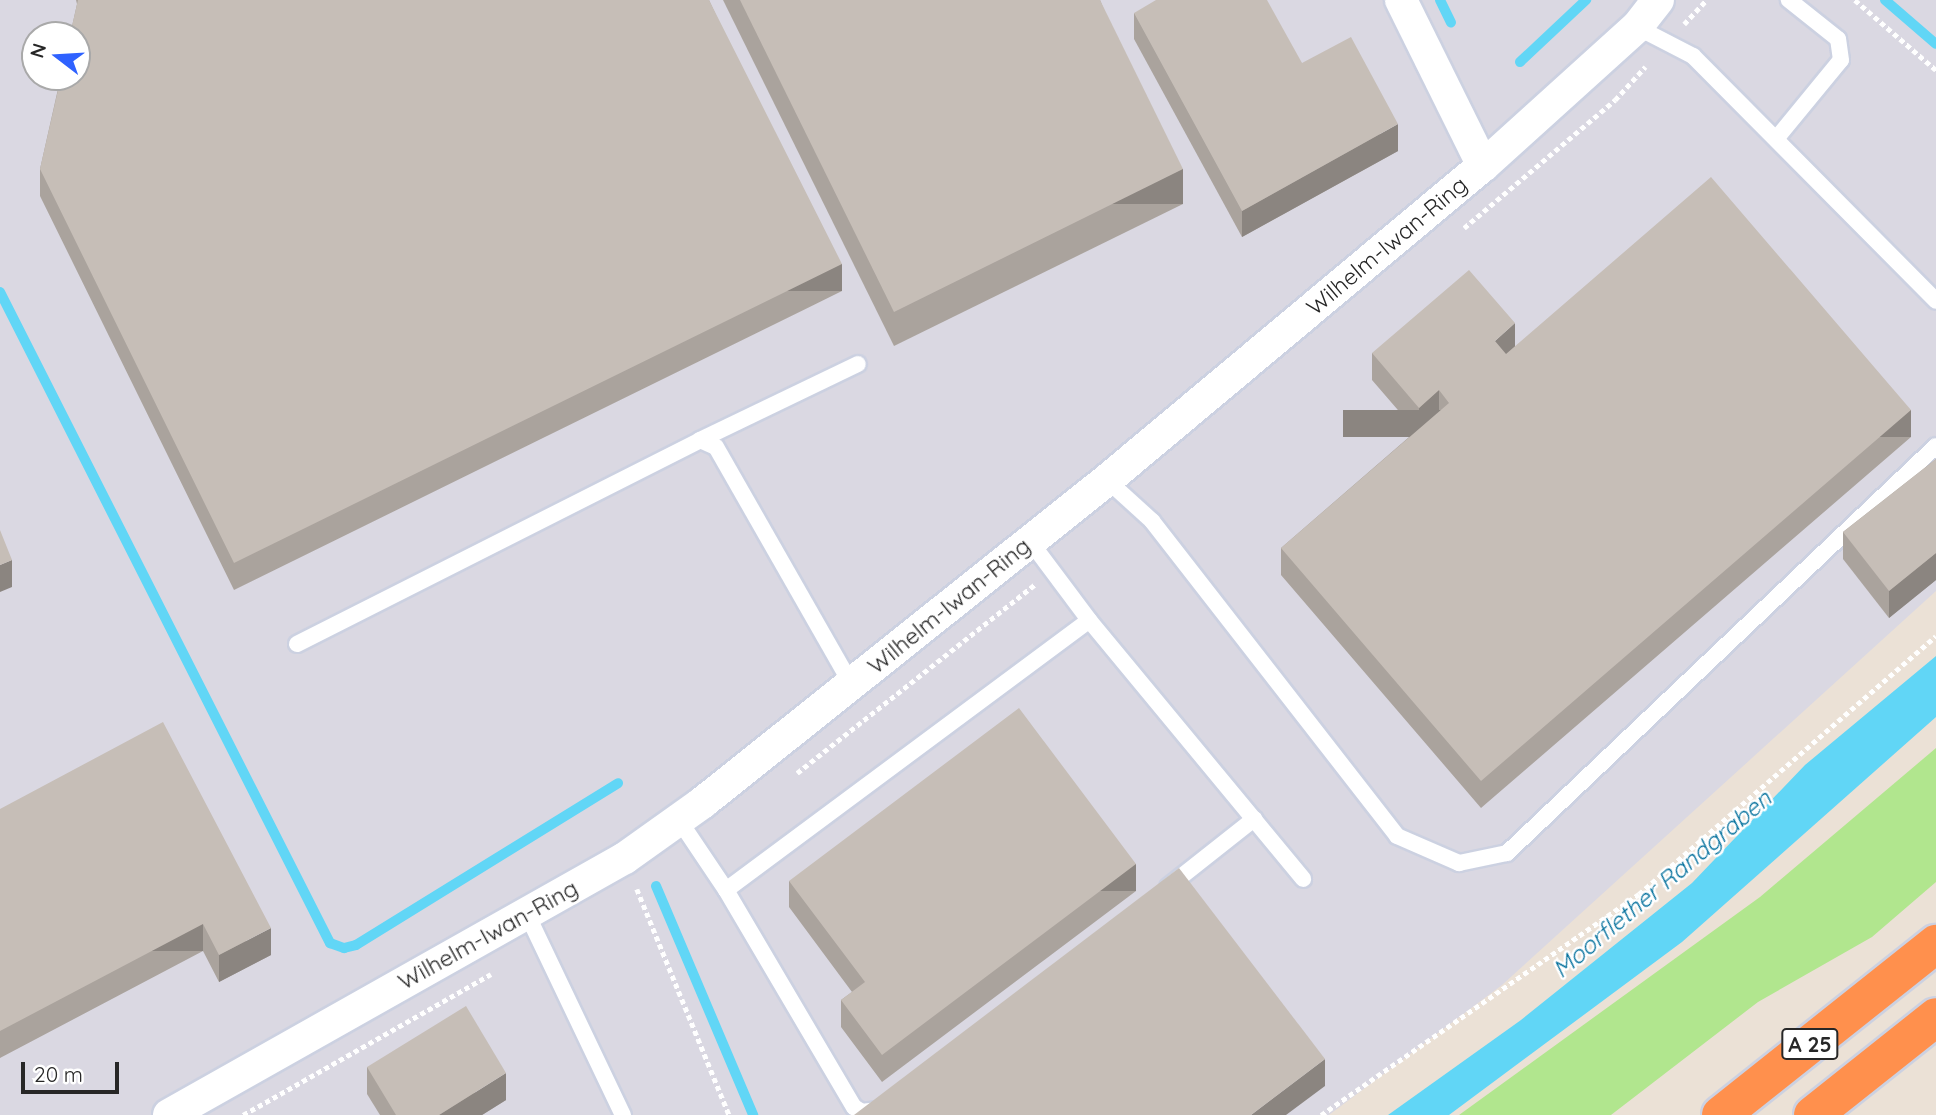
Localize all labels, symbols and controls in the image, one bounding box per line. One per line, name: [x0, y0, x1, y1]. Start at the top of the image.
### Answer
north arrow: [21, 21, 91, 91]
text: N: [24, 40, 51, 61]
street label: Wilhelm-Iwan-Ring: [1301, 171, 1473, 321]
street label: Wilhelm-Iwan-Ring: [862, 532, 1036, 680]
water label: Moorflether Randgraben: [1547, 784, 1777, 984]
street label: Wilhelm-Iwan-Ring: [393, 874, 583, 996]
road number: A 25: [1780, 1026, 1840, 1062]
scale bar: [24, 1048, 122, 1092]
text: 20 m: [34, 1061, 83, 1087]

